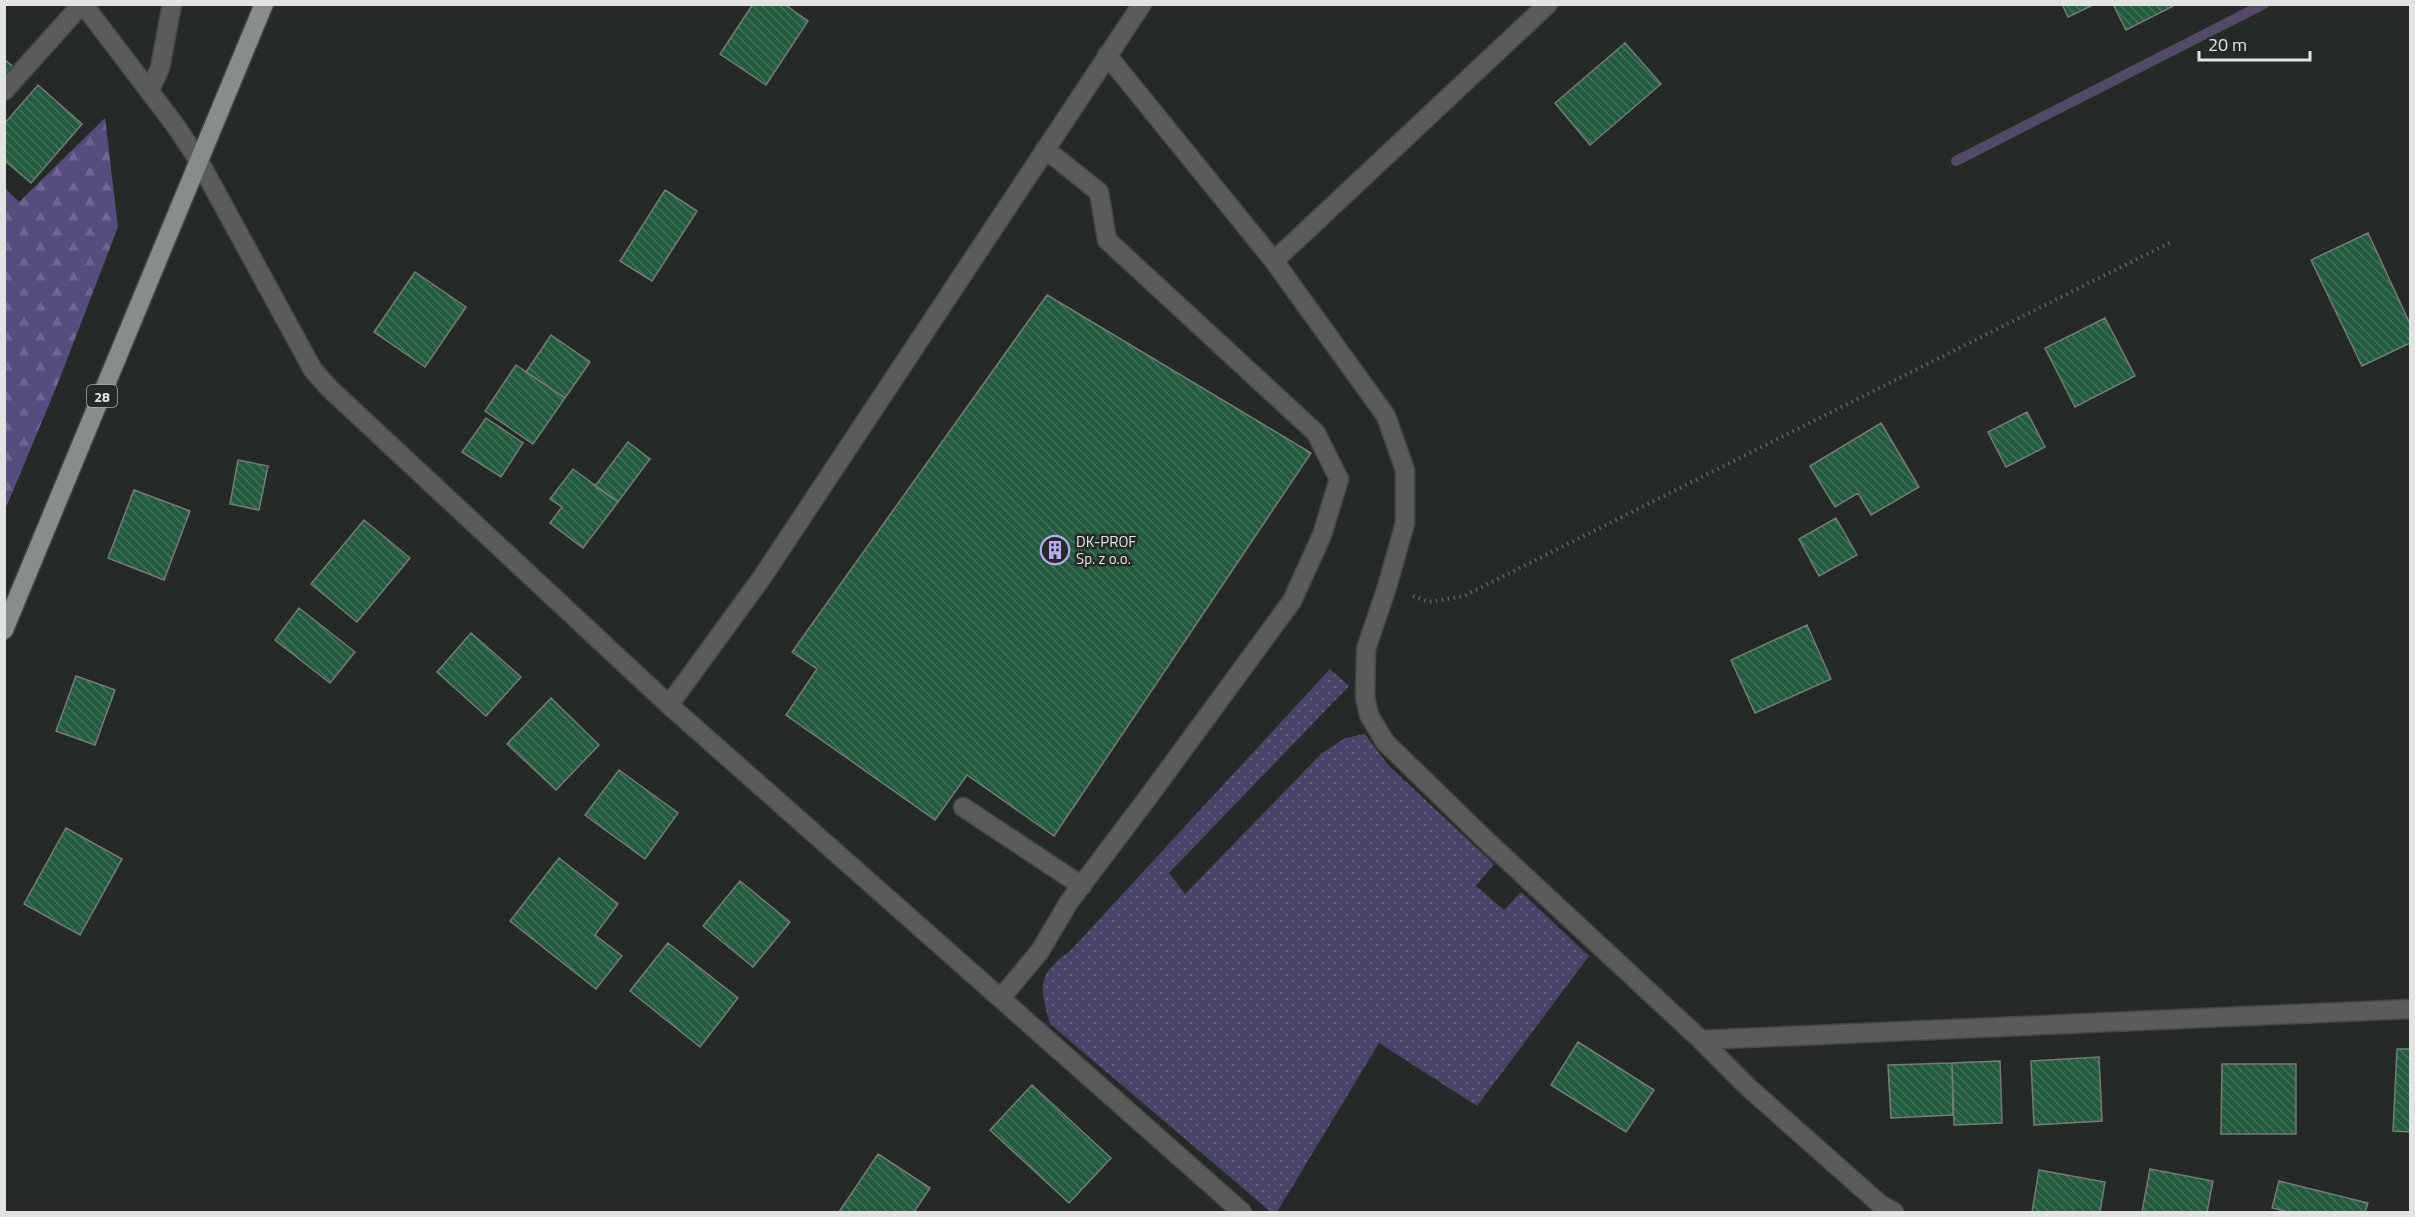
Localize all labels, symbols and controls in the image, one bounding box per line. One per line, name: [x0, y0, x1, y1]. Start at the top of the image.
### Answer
scale bar: [2199, 24, 2310, 62]
text: 20 m: [2208, 31, 2247, 58]
road number: 28: [87, 385, 117, 407]
place label: DK-PROF Sp. z o.o.: [1076, 530, 1136, 570]
building icon: DK-PROF Sp. z o.o.: [1039, 534, 1071, 566]

